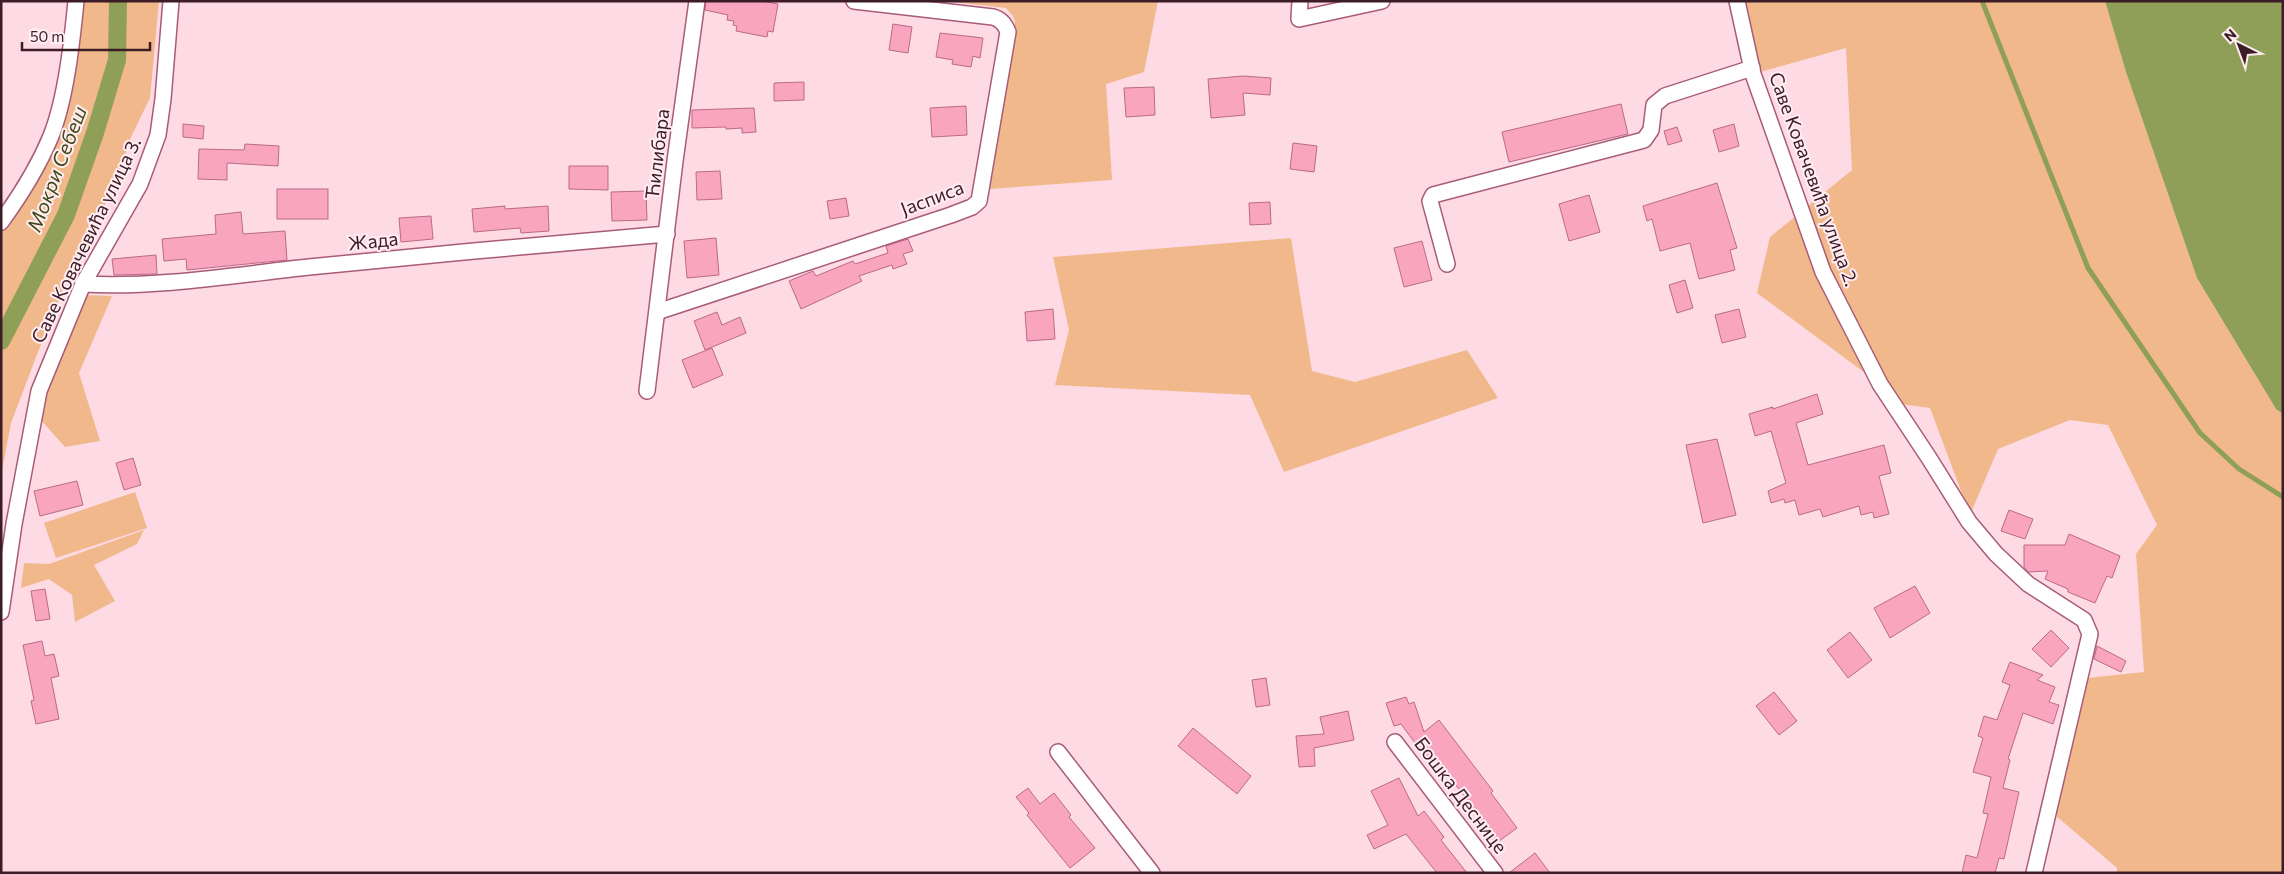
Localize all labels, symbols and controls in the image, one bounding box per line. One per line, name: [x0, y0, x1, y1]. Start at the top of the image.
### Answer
scale bar: [22, 20, 150, 52]
north arrow: [2214, 20, 2264, 70]
text: N: [2220, 25, 2240, 45]
text: 50 m: [30, 27, 64, 45]
street label: Саве Ковачевића улица 2.: [1765, 69, 1864, 289]
water label: Мокри Себеш: [21, 102, 91, 235]
street label: Ћилибара: [640, 107, 673, 201]
street label: Саве Ковачевића улица 3.: [26, 133, 145, 346]
street label: Јасписа: [897, 175, 967, 220]
street label: Жада: [347, 226, 399, 255]
street label: Бошка Деснице: [1410, 732, 1513, 857]

